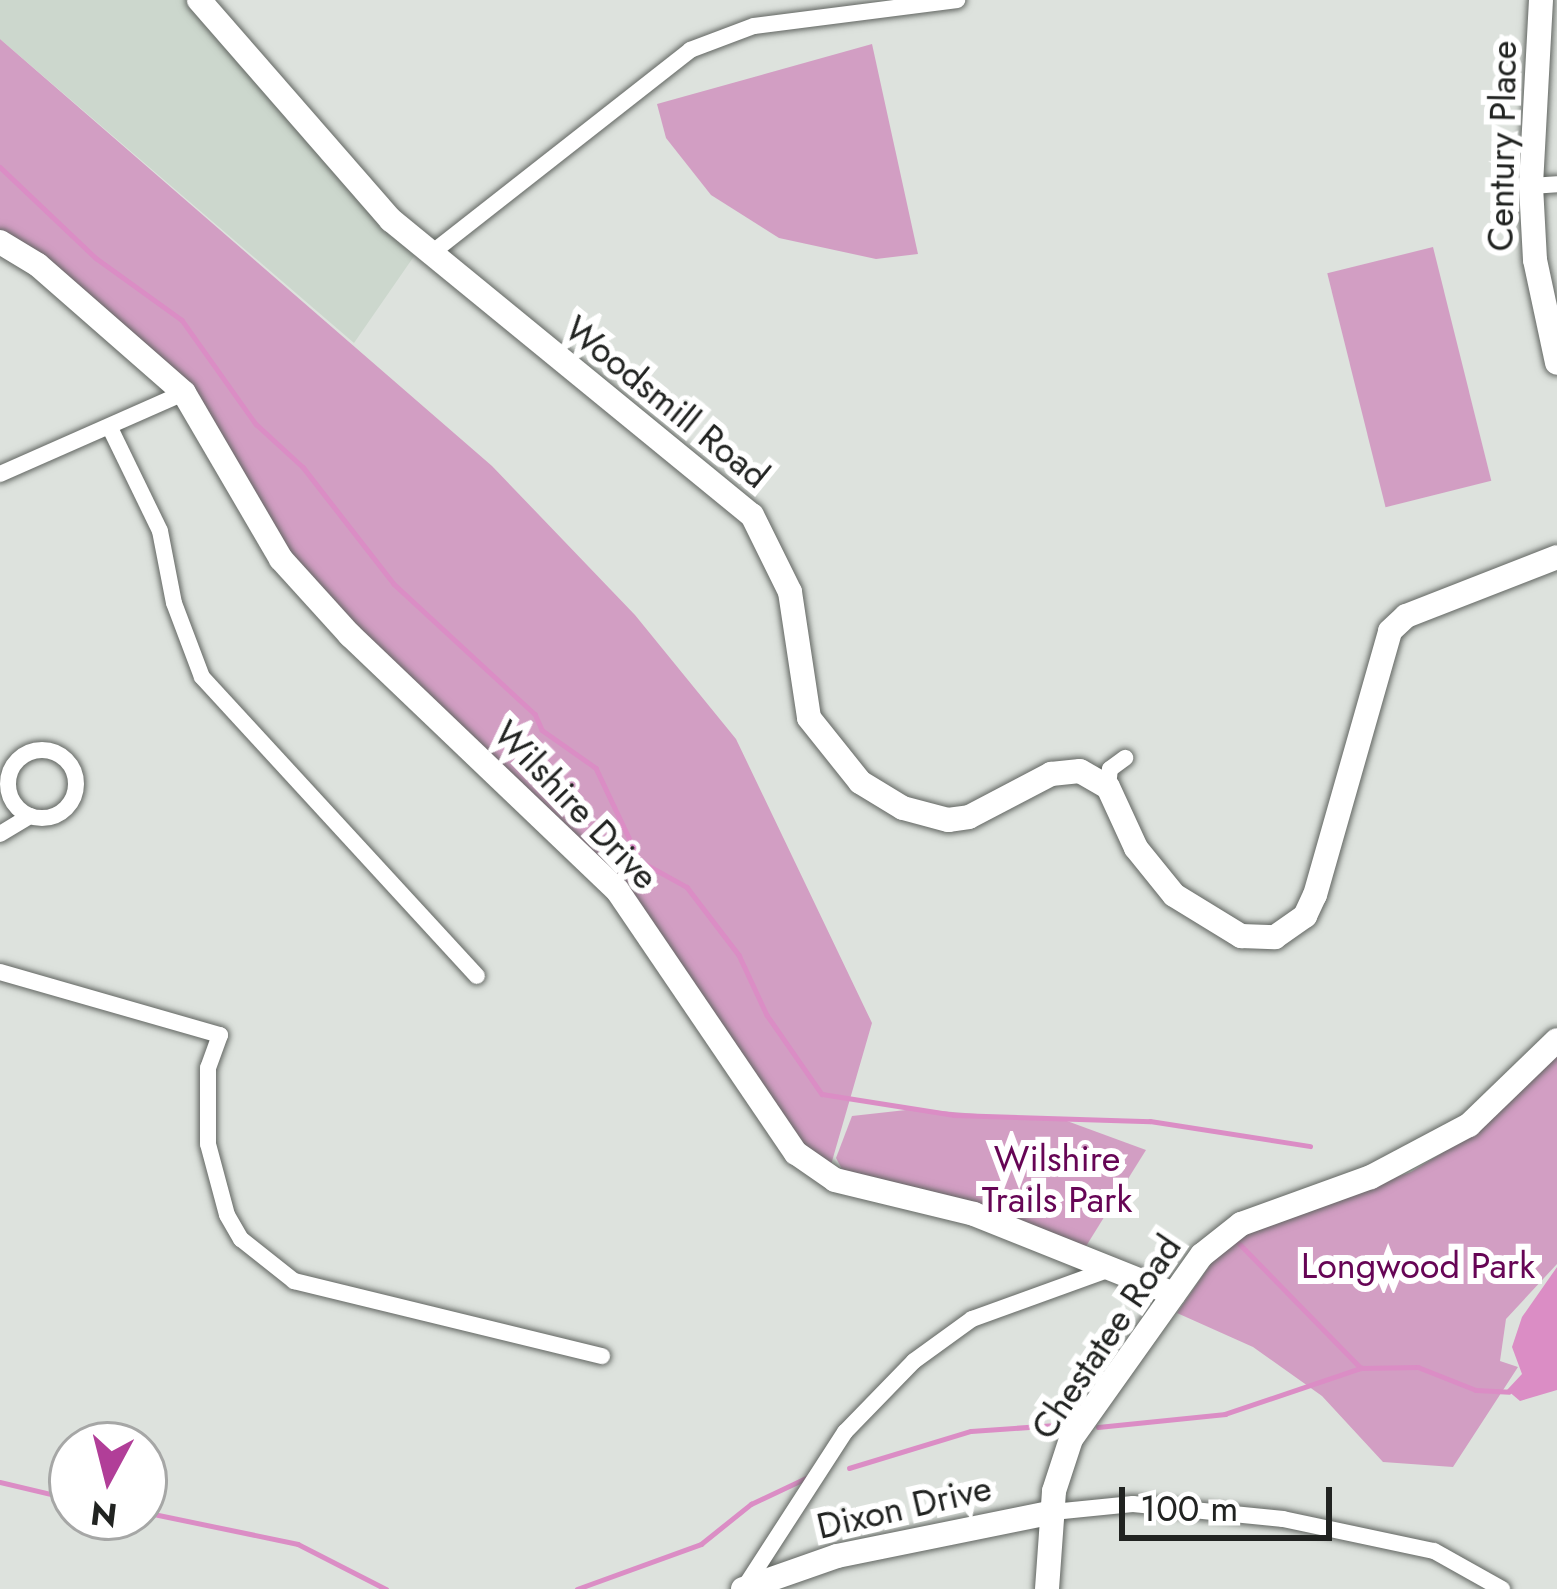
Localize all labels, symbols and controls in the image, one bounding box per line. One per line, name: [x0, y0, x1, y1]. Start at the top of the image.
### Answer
street label: Century Place: [1479, 40, 1525, 252]
street label: Woodsmill Road: [556, 307, 778, 497]
street label: Wilshire Drive: [485, 712, 667, 898]
park label: Wilshire Trails Park: [982, 1136, 1132, 1221]
street label: Chestatee Road: [1022, 1227, 1190, 1447]
park label: Longwood Park: [1301, 1244, 1535, 1288]
north arrow: [48, 1421, 168, 1541]
scale bar: [1125, 1463, 1338, 1537]
street label: Dixon Drive: [813, 1466, 995, 1548]
text: 100 m: [1140, 1482, 1238, 1534]
text: N: [88, 1489, 120, 1539]

